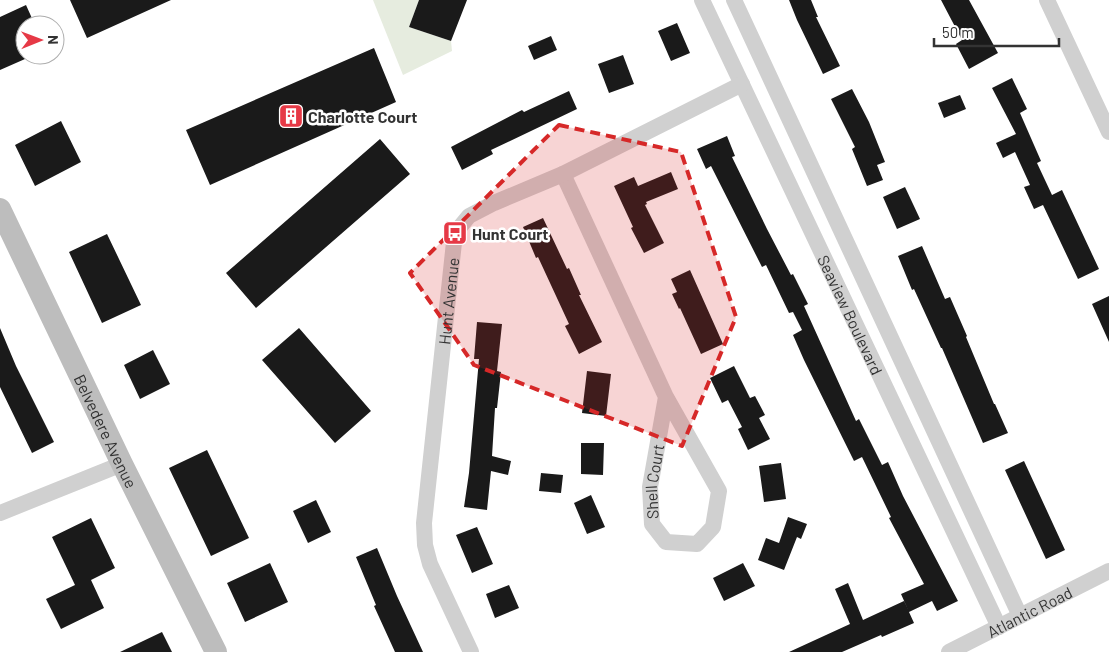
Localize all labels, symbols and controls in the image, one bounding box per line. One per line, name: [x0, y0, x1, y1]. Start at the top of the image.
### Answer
north arrow: [15, 15, 65, 65]
scale bar: [934, 15, 1059, 47]
text: 50 m: [942, 23, 974, 41]
text: N: [45, 35, 62, 45]
building icon: Charlotte Court: [278, 103, 304, 129]
place label: Charlotte Court: [308, 107, 417, 126]
bus stop icon: Hunt Court: [442, 220, 468, 246]
place label: Hunt Court: [472, 224, 548, 243]
street label: Seaview Boulevard: [815, 252, 887, 377]
street label: Hunt Avenue: [434, 256, 462, 346]
street label: Belvedere Avenue: [71, 371, 142, 491]
street label: Shell Court: [640, 442, 667, 520]
street label: Atlantic Road: [984, 582, 1075, 641]

